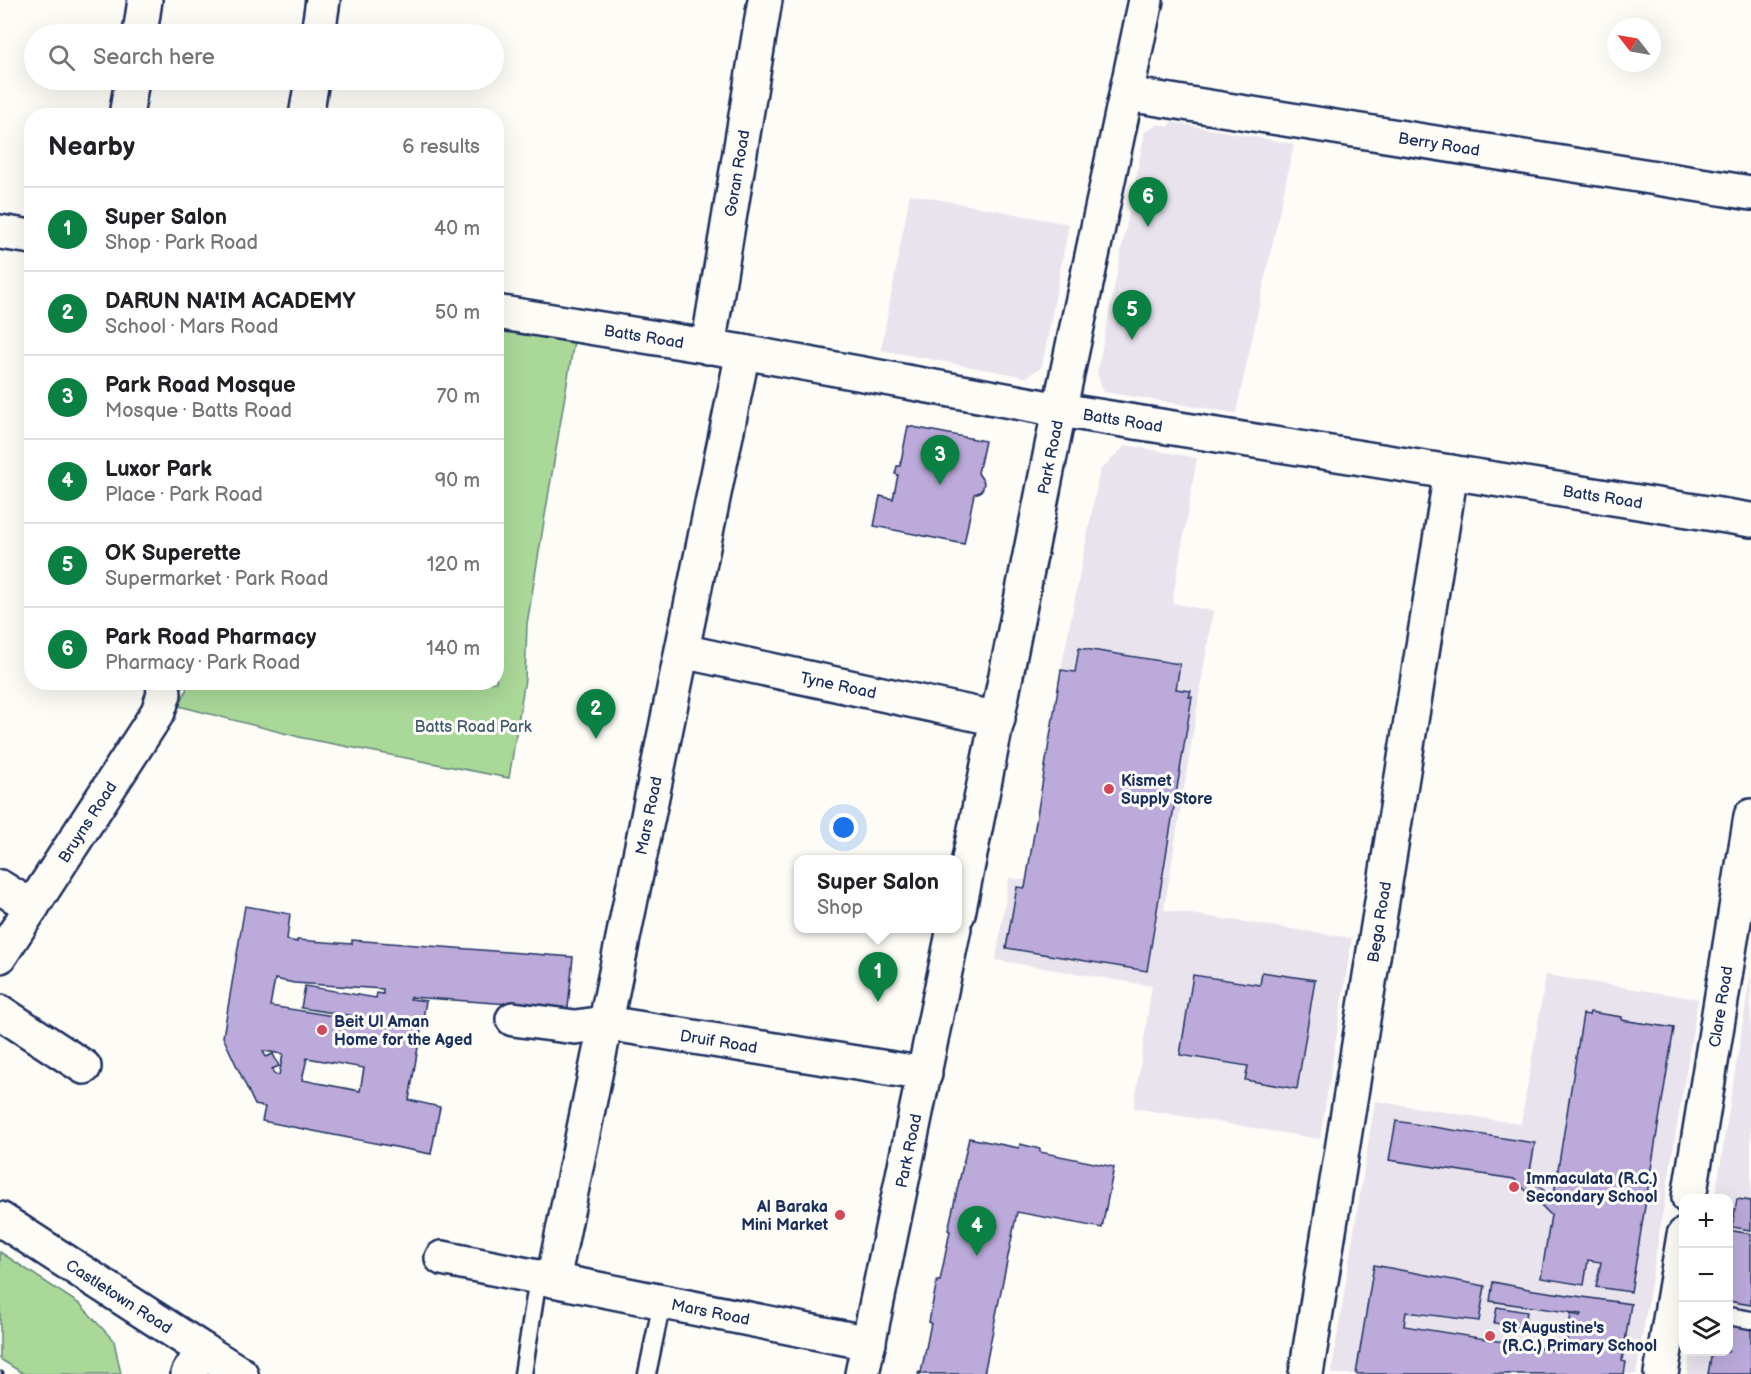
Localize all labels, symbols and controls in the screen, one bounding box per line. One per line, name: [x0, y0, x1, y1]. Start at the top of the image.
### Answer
north arrow: [1607, 18, 1661, 72]
search box: [24, 24, 504, 90]
icon: search: [45, 41, 78, 74]
text: Search here: [93, 44, 215, 71]
street label: Goran Road: [722, 129, 754, 218]
street label: Berry Road: [1397, 129, 1481, 161]
text: Nearby: [48, 132, 135, 163]
text: 6 results: [402, 135, 480, 159]
pin: 6: [1128, 178, 1168, 227]
text: Super Salon: [105, 204, 227, 231]
text: 1: [63, 217, 72, 241]
text: 40 m: [434, 217, 480, 241]
text: Shop · Park Road: [105, 231, 258, 255]
text: DARUN NA'IM ACADEMY: [105, 288, 356, 315]
pin: 5: [1112, 290, 1152, 340]
text: 2: [62, 301, 73, 325]
text: 50 m: [435, 301, 480, 325]
text: School · Mars Road: [105, 315, 278, 339]
street label: Batts Road: [602, 322, 685, 353]
text: Park Road Mosque: [105, 372, 296, 399]
text: 3: [62, 385, 73, 409]
text: 70 m: [436, 385, 480, 409]
text: Mosque · Batts Road: [105, 399, 292, 423]
street label: Batts Road: [1081, 406, 1164, 437]
street label: Park Road: [1035, 419, 1068, 496]
pin: 3: [920, 436, 960, 485]
text: Luxor Park: [105, 456, 212, 483]
text: 4: [62, 469, 73, 493]
text: 90 m: [435, 469, 480, 493]
street label: Batts Road: [1561, 482, 1644, 514]
text: Place · Park Road: [105, 483, 263, 507]
text: OK Superette: [105, 540, 241, 567]
text: 5: [62, 553, 73, 577]
text: 120 m: [427, 553, 480, 577]
text: Supermarket · Park Road: [105, 567, 328, 591]
text: Park Road Pharmacy: [105, 624, 316, 651]
text: 6: [61, 637, 74, 661]
text: 140 m: [426, 637, 480, 661]
text: Pharmacy · Park Road: [105, 651, 300, 675]
street label: Tyne Road: [798, 669, 878, 704]
pin: 2: [576, 690, 616, 739]
park label: Batts Road Park: [414, 718, 532, 737]
place label: Kismet Supply Store: [1121, 772, 1212, 809]
street label: Mars Road: [632, 775, 667, 857]
street label: Bruyns Road: [55, 778, 121, 867]
marker: Kismet Supply Store: [1102, 782, 1116, 796]
your location: [829, 813, 858, 842]
popup: [794, 855, 962, 933]
text: Super Salon: [817, 869, 939, 896]
street label: Bega Road: [1364, 880, 1396, 964]
text: Shop: [817, 896, 863, 920]
pin: 1: [858, 952, 898, 1002]
street label: Clare Road: [1706, 965, 1738, 1049]
place label: Beit Ul Aman Home for the Aged: [334, 1013, 472, 1050]
marker: Beit Ul Aman Home for the Aged: [315, 1023, 329, 1037]
street label: Druif Road: [678, 1027, 759, 1058]
street label: Park Road: [893, 1112, 926, 1190]
place label: Immaculata (R.C.) Secondary School: [1526, 1170, 1658, 1207]
marker: Immaculata (R.C.) Secondary School: [1507, 1180, 1521, 1194]
map controls: [1679, 1194, 1733, 1356]
button: +: [1679, 1194, 1733, 1248]
place label: Al Baraka Mini Market: [741, 1198, 829, 1235]
pin: 4: [958, 1206, 996, 1256]
marker: Al Baraka Mini Market: [833, 1208, 847, 1222]
button: −: [1679, 1248, 1733, 1302]
street label: Castletown Road: [62, 1256, 175, 1338]
street label: Mars Road: [670, 1296, 751, 1330]
button: layers: [1679, 1302, 1733, 1356]
place label: St Augustine's (R.C.) Primary School: [1502, 1319, 1657, 1356]
marker: St Augustine's (R.C.) Primary School: [1483, 1329, 1497, 1343]

